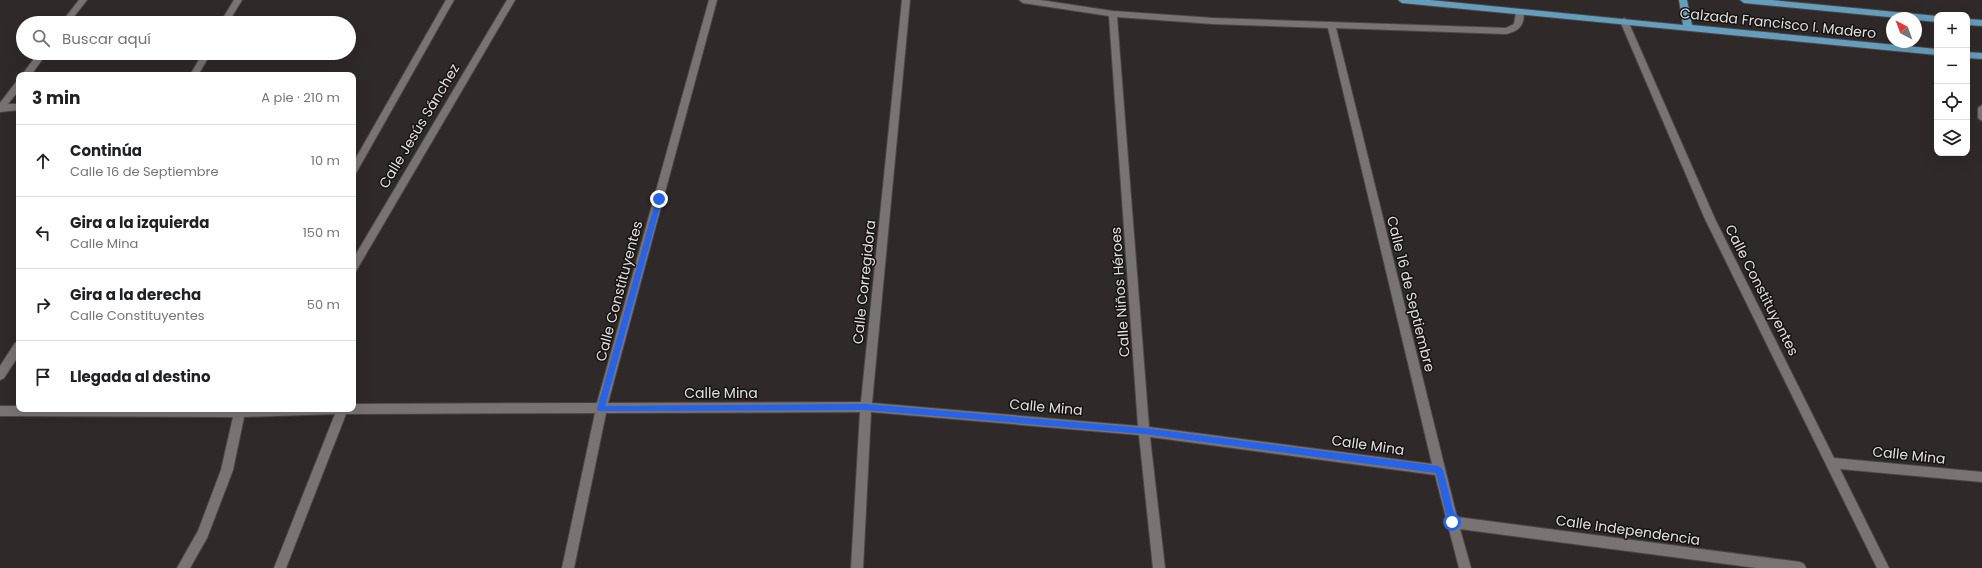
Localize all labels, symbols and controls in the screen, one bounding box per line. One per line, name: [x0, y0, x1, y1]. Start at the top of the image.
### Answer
street label: Calzada Francisco I. Madero: [1679, 3, 1877, 43]
north arrow: [1886, 12, 1922, 48]
map controls: [1934, 12, 1970, 156]
button: +: [1934, 12, 1970, 48]
search box: [16, 16, 356, 60]
icon: search: [30, 27, 52, 49]
text: Buscar aquí: [62, 28, 151, 49]
button: −: [1934, 48, 1970, 84]
street label: Calle Jesús Sánchez: [374, 60, 464, 192]
button: locate: [1934, 84, 1970, 120]
text: 3 min: [32, 86, 80, 110]
text: A pie · 210 m: [261, 88, 340, 107]
button: layers: [1934, 120, 1970, 156]
text: Continúa: [70, 140, 142, 161]
icon: ahead: [32, 150, 54, 172]
text: 10 m: [311, 151, 340, 170]
text: Calle 16 de Septiembre: [70, 162, 219, 181]
route end: [650, 190, 668, 208]
text: Gira a la izquierda: [70, 212, 209, 233]
street label: Calle 16 de Septiembre: [1382, 214, 1440, 374]
street label: Calle Constituyentes: [591, 218, 647, 364]
street label: Calle Corregidora: [848, 219, 880, 345]
street label: Calle Constituyentes: [1720, 221, 1804, 359]
icon: left: [32, 222, 54, 244]
text: 150 m: [303, 223, 340, 242]
street label: Calle Niños Héroes: [1105, 226, 1135, 358]
text: Calle Mina: [70, 234, 138, 253]
text: Gira a la derecha: [70, 284, 201, 305]
icon: right: [32, 294, 54, 316]
text: 50 m: [307, 295, 340, 314]
text: Calle Constituyentes: [70, 306, 204, 325]
icon: arrive: [32, 366, 54, 388]
text: Llegada al destino: [70, 366, 211, 387]
street label: Calle Mina: [684, 383, 758, 403]
street label: Calle Mina: [1009, 394, 1083, 420]
street label: Calle Mina: [1330, 430, 1406, 460]
street label: Calle Mina: [1871, 441, 1947, 469]
street label: Calle Independencia: [1554, 510, 1702, 550]
route start: [1443, 513, 1461, 531]

